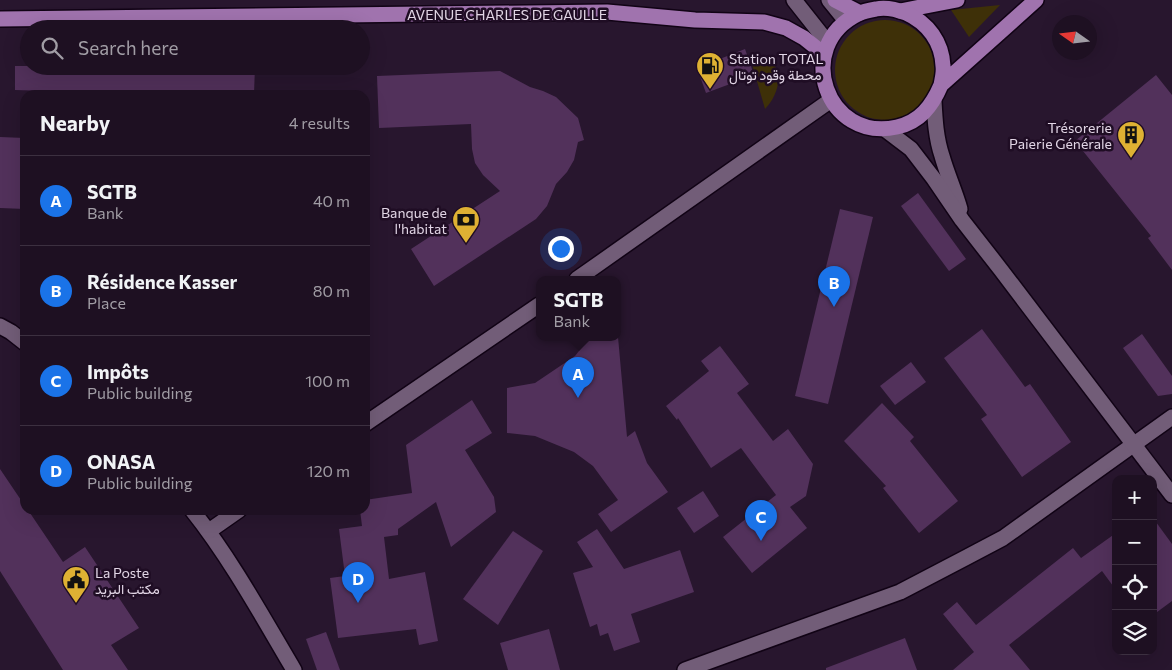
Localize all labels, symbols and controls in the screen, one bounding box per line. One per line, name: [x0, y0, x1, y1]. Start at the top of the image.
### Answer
street label: AVENUE CHARLES DE GAULLE: [407, 6, 607, 23]
north arrow: [1052, 15, 1097, 60]
search box: [20, 20, 370, 75]
icon: search: [38, 34, 66, 62]
text: Search here: [78, 36, 178, 59]
place label: Station TOTAL محطة وقود توتال: [729, 50, 824, 85]
fuel station icon: Station TOTAL محطة وقود توتال: [695, 51, 725, 90]
text: Nearby: [40, 110, 110, 135]
text: 4 results: [289, 113, 350, 132]
place label: Trésorerie Paierie Générale: [1009, 119, 1112, 152]
building icon: Trésorerie Paierie Générale: [1116, 120, 1146, 159]
text: SGTB: [87, 180, 137, 203]
text: A: [50, 191, 62, 210]
text: 40 m: [313, 191, 350, 210]
text: Bank: [87, 203, 124, 222]
place label: Banque de l'habitat: [381, 204, 447, 237]
bank icon: Banque de l'habitat: [451, 205, 481, 244]
your location: [548, 236, 574, 262]
pin: B: [818, 266, 850, 307]
text: Résidence Kasser: [87, 270, 237, 293]
popup: [536, 276, 621, 341]
text: B: [51, 281, 61, 300]
text: 80 m: [313, 281, 350, 300]
text: SGTB: [554, 288, 603, 311]
text: Place: [87, 293, 126, 312]
text: Bank: [554, 311, 590, 330]
pin: A: [562, 357, 594, 398]
text: Impôts: [87, 360, 149, 383]
text: C: [51, 371, 61, 390]
text: 100 m: [305, 371, 350, 390]
text: Public building: [87, 383, 192, 402]
text: ONASA: [87, 450, 155, 473]
text: D: [50, 461, 62, 480]
text: 120 m: [307, 461, 350, 480]
text: Public building: [87, 473, 192, 492]
map controls: [1112, 475, 1157, 655]
button: +: [1112, 475, 1157, 520]
pin: C: [745, 500, 777, 541]
button: −: [1112, 520, 1157, 565]
pin: D: [342, 562, 374, 603]
place label: La Poste مكتب البريد: [95, 564, 160, 598]
public building icon: La Poste مكتب البريد: [61, 565, 91, 604]
button: locate: [1112, 565, 1157, 610]
button: layers: [1112, 610, 1157, 655]

